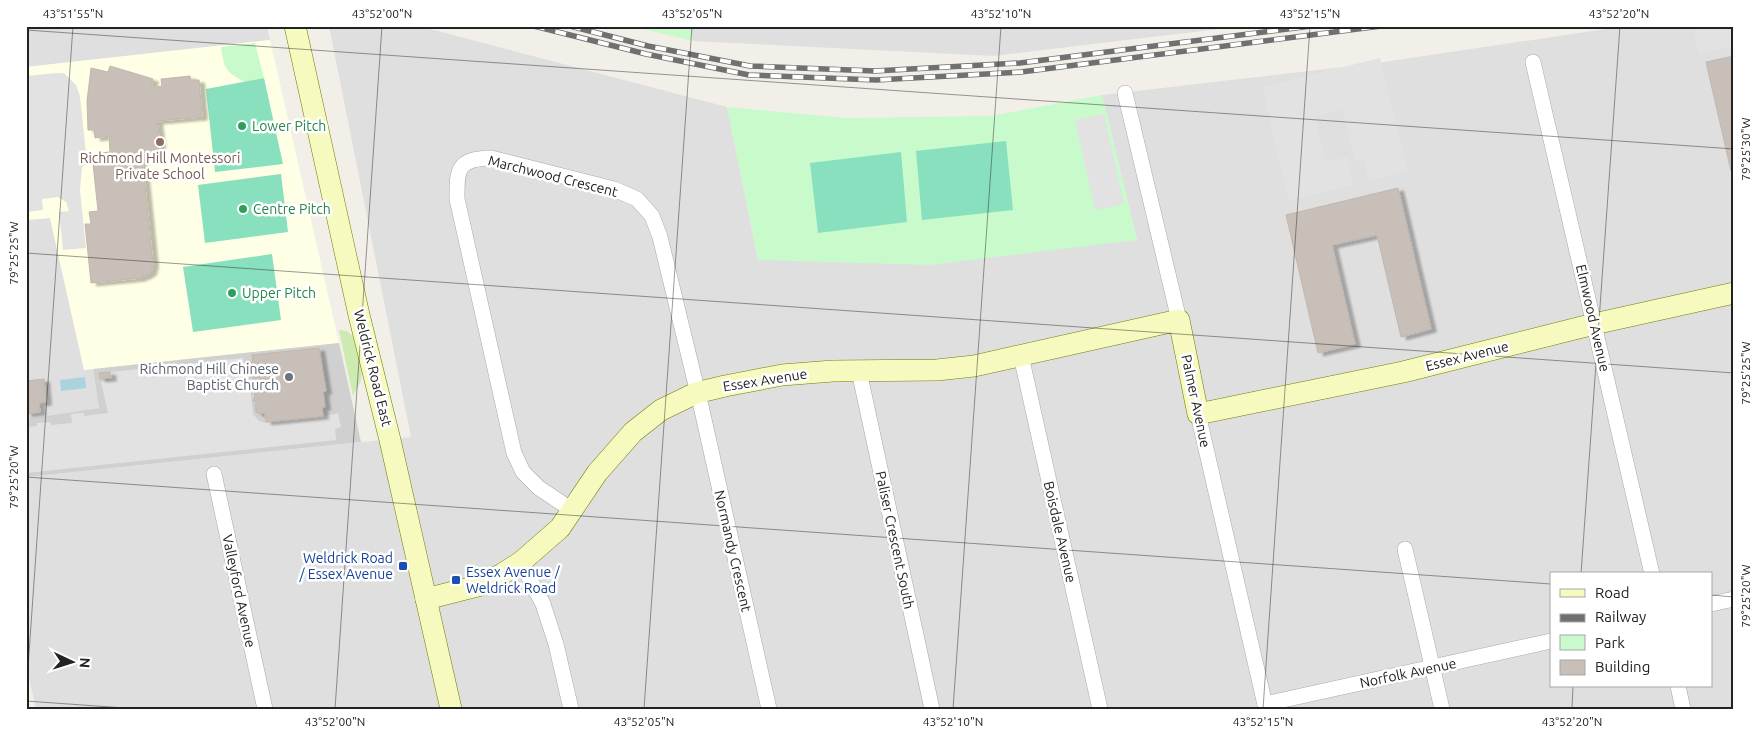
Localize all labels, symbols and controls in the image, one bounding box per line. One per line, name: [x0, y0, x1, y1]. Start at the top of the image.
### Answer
text: 43°51'55"N: [43, 7, 103, 20]
text: 43°52'00"N: [352, 7, 412, 20]
text: 43°52'05"N: [662, 7, 722, 20]
text: 43°52'10"N: [971, 7, 1031, 20]
text: 43°52'15"N: [1280, 7, 1340, 20]
text: 43°52'20"N: [1589, 7, 1649, 20]
text: 79°25'30"W: [1739, 117, 1752, 181]
place label: Lower Pitch: [252, 118, 326, 134]
marker: Lower Pitch: [236, 120, 248, 132]
marker: Richmond Hill Montessori Private School: [154, 136, 166, 148]
place label: Richmond Hill Montessori Private School: [80, 150, 240, 182]
street label: Marchwood Crescent: [486, 152, 620, 200]
place label: Centre Pitch: [253, 201, 331, 217]
marker: Centre Pitch: [237, 203, 249, 215]
text: 79°25'25"W: [7, 221, 20, 285]
street label: Elmwood Avenue: [1573, 263, 1613, 373]
place label: Upper Pitch: [242, 285, 316, 301]
marker: Upper Pitch: [226, 287, 238, 299]
street label: Weldrick Road East: [351, 308, 395, 429]
street label: Essex Avenue: [1424, 338, 1510, 374]
text: 79°25'25"W: [1739, 341, 1752, 405]
street label: Palmer Avenue: [1178, 353, 1214, 449]
place label: Richmond Hill Chinese Baptist Church: [139, 361, 279, 393]
street label: Essex Avenue: [722, 365, 808, 395]
marker: Richmond Hill Chinese Baptist Church: [283, 371, 295, 383]
text: 79°25'20"W: [7, 445, 20, 509]
street label: Paliser Crescent South: [873, 470, 917, 610]
street label: Boisdale Avenue: [1041, 480, 1079, 584]
street label: Normandy Crescent: [711, 489, 755, 614]
street label: Valleyford Avenue: [219, 533, 259, 649]
place label: Weldrick Road / Essex Avenue: [298, 550, 393, 582]
marker: Weldrick Road / Essex Avenue: [397, 560, 409, 572]
place label: Essex Avenue / Weldrick Road: [466, 564, 560, 596]
text: 79°25'20"W: [1739, 564, 1752, 628]
legend: [1550, 572, 1712, 688]
marker: Essex Avenue / Weldrick Road: [450, 574, 462, 586]
text: Road: [1595, 584, 1630, 601]
text: Railway: [1595, 608, 1646, 625]
text: Park: [1595, 634, 1625, 651]
north arrow: [48, 638, 98, 688]
street label: Norfolk Avenue: [1358, 655, 1458, 691]
text: N: [77, 657, 93, 669]
text: Building: [1595, 658, 1650, 675]
text: 43°52'00"N: [305, 715, 365, 728]
text: 43°52'05"N: [614, 715, 674, 728]
text: 43°52'10"N: [923, 715, 983, 728]
text: 43°52'15"N: [1233, 715, 1293, 728]
text: 43°52'20"N: [1542, 715, 1602, 728]

